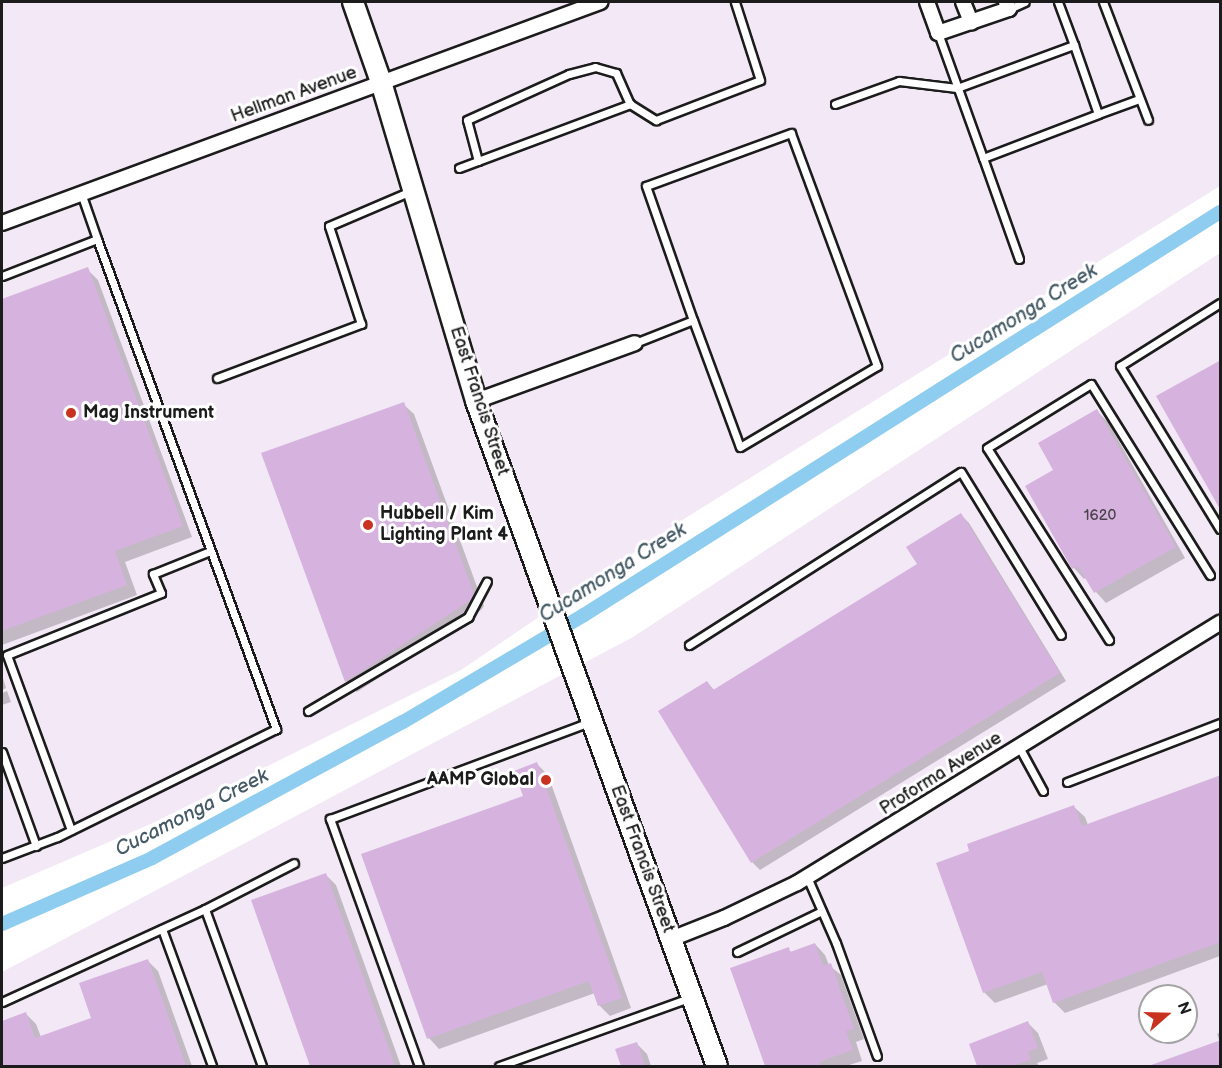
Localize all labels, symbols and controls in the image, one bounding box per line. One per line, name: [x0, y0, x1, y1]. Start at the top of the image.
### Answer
street label: Hellman Avenue: [228, 62, 360, 128]
water label: Cucamonga Creek: [946, 259, 1102, 369]
street label: East Francis Street: [445, 324, 513, 478]
place label: Mag Instrument: [83, 402, 214, 424]
marker: Mag Instrument: [64, 406, 78, 420]
place label: Hubbell / Kim Lighting Plant 4: [380, 504, 508, 546]
house number: 1620: [1084, 507, 1116, 525]
marker: Hubbell / Kim Lighting Plant 4: [361, 518, 375, 532]
water label: Cucamonga Creek: [535, 518, 691, 628]
street label: Proforma Avenue: [876, 728, 1006, 820]
water label: Cucamonga Creek: [111, 764, 273, 862]
place label: AAMP Global: [427, 769, 534, 791]
marker: AAMP Global: [539, 773, 553, 787]
street label: East Francis Street: [605, 782, 679, 936]
north arrow: [1138, 984, 1198, 1044]
text: N: [1173, 999, 1194, 1017]

